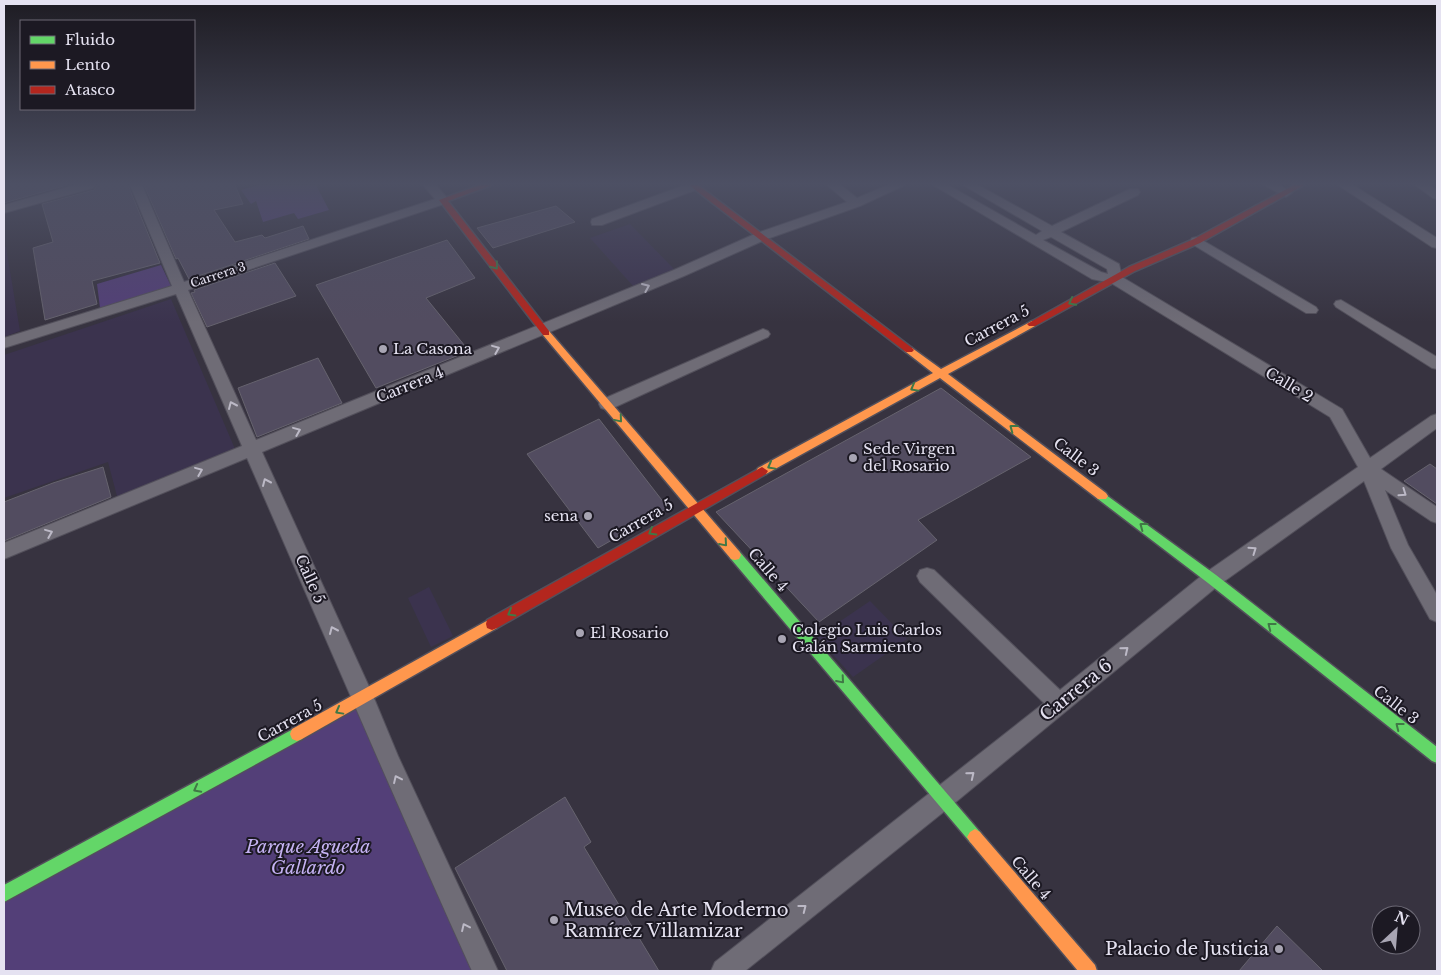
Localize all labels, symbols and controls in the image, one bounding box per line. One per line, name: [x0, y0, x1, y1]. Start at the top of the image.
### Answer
legend: [20, 20, 195, 110]
text: Fluido: [65, 30, 115, 49]
text: Lento: [65, 55, 111, 74]
text: Atasco: [64, 80, 115, 99]
street label: Carrera 3: [188, 259, 248, 291]
one-way arrow: [489, 260, 497, 269]
one-way arrow: [641, 282, 650, 293]
one-way arrow: [1069, 296, 1078, 306]
street label: Carrera 5: [961, 300, 1033, 351]
place label: La Casona: [393, 339, 473, 358]
marker: La Casona: [377, 343, 389, 355]
one-way arrow: [491, 345, 500, 355]
street label: Carrera 4: [373, 362, 447, 407]
street label: Calle 2: [1262, 363, 1317, 406]
one-way arrow: [910, 382, 919, 392]
one-way arrow: [228, 401, 238, 410]
one-way arrow: [614, 414, 623, 423]
one-way arrow: [1010, 426, 1019, 434]
one-way arrow: [292, 427, 301, 437]
street label: Calle 3: [1050, 433, 1103, 480]
place label: Sede Virgen del Rosario: [863, 439, 955, 475]
marker: Sede Virgen del Rosario: [847, 452, 859, 464]
one-way arrow: [768, 459, 777, 469]
one-way arrow: [194, 467, 203, 478]
one-way arrow: [262, 478, 273, 487]
one-way arrow: [1397, 487, 1407, 496]
street label: Carrera 5: [605, 495, 676, 547]
place label: sena: [544, 506, 579, 525]
marker: sena: [582, 510, 594, 522]
one-way arrow: [1140, 524, 1149, 532]
one-way arrow: [648, 526, 657, 536]
one-way arrow: [44, 528, 53, 539]
one-way arrow: [719, 538, 728, 547]
street label: Calle 4: [744, 544, 793, 595]
one-way arrow: [1247, 547, 1257, 556]
street label: Calle 5: [291, 551, 330, 606]
one-way arrow: [507, 607, 516, 617]
place label: Colegio Luis Carlos Galán Sarmiento: [792, 620, 942, 656]
one-way arrow: [1268, 622, 1277, 631]
place label: El Rosario: [590, 623, 669, 642]
one-way arrow: [328, 626, 339, 635]
marker: El Rosario: [574, 627, 586, 639]
marker: Colegio Luis Carlos Galán Sarmiento: [776, 633, 788, 645]
one-way arrow: [1119, 647, 1128, 656]
street label: Carrera 6: [1035, 654, 1117, 726]
one-way arrow: [836, 674, 844, 683]
street label: Calle 3: [1370, 681, 1423, 728]
street label: Carrera 5: [254, 695, 326, 746]
one-way arrow: [335, 705, 344, 715]
one-way arrow: [1396, 724, 1405, 732]
one-way arrow: [965, 772, 974, 780]
one-way arrow: [393, 775, 403, 784]
one-way arrow: [193, 783, 202, 793]
park label: Parque Agueda Gallardo: [244, 836, 371, 879]
street label: Calle 4: [1007, 852, 1055, 904]
place label: Museo de Arte Moderno Ramírez Villamizar: [564, 899, 789, 942]
north arrow: [1371, 905, 1421, 955]
one-way arrow: [797, 906, 806, 914]
text: N: [1392, 907, 1412, 929]
marker: Museo de Arte Moderno Ramírez Villamizar: [548, 914, 560, 926]
one-way arrow: [460, 923, 471, 932]
place label: Palacio de Justicia: [1105, 938, 1269, 960]
marker: Palacio de Justicia: [1273, 943, 1285, 955]

